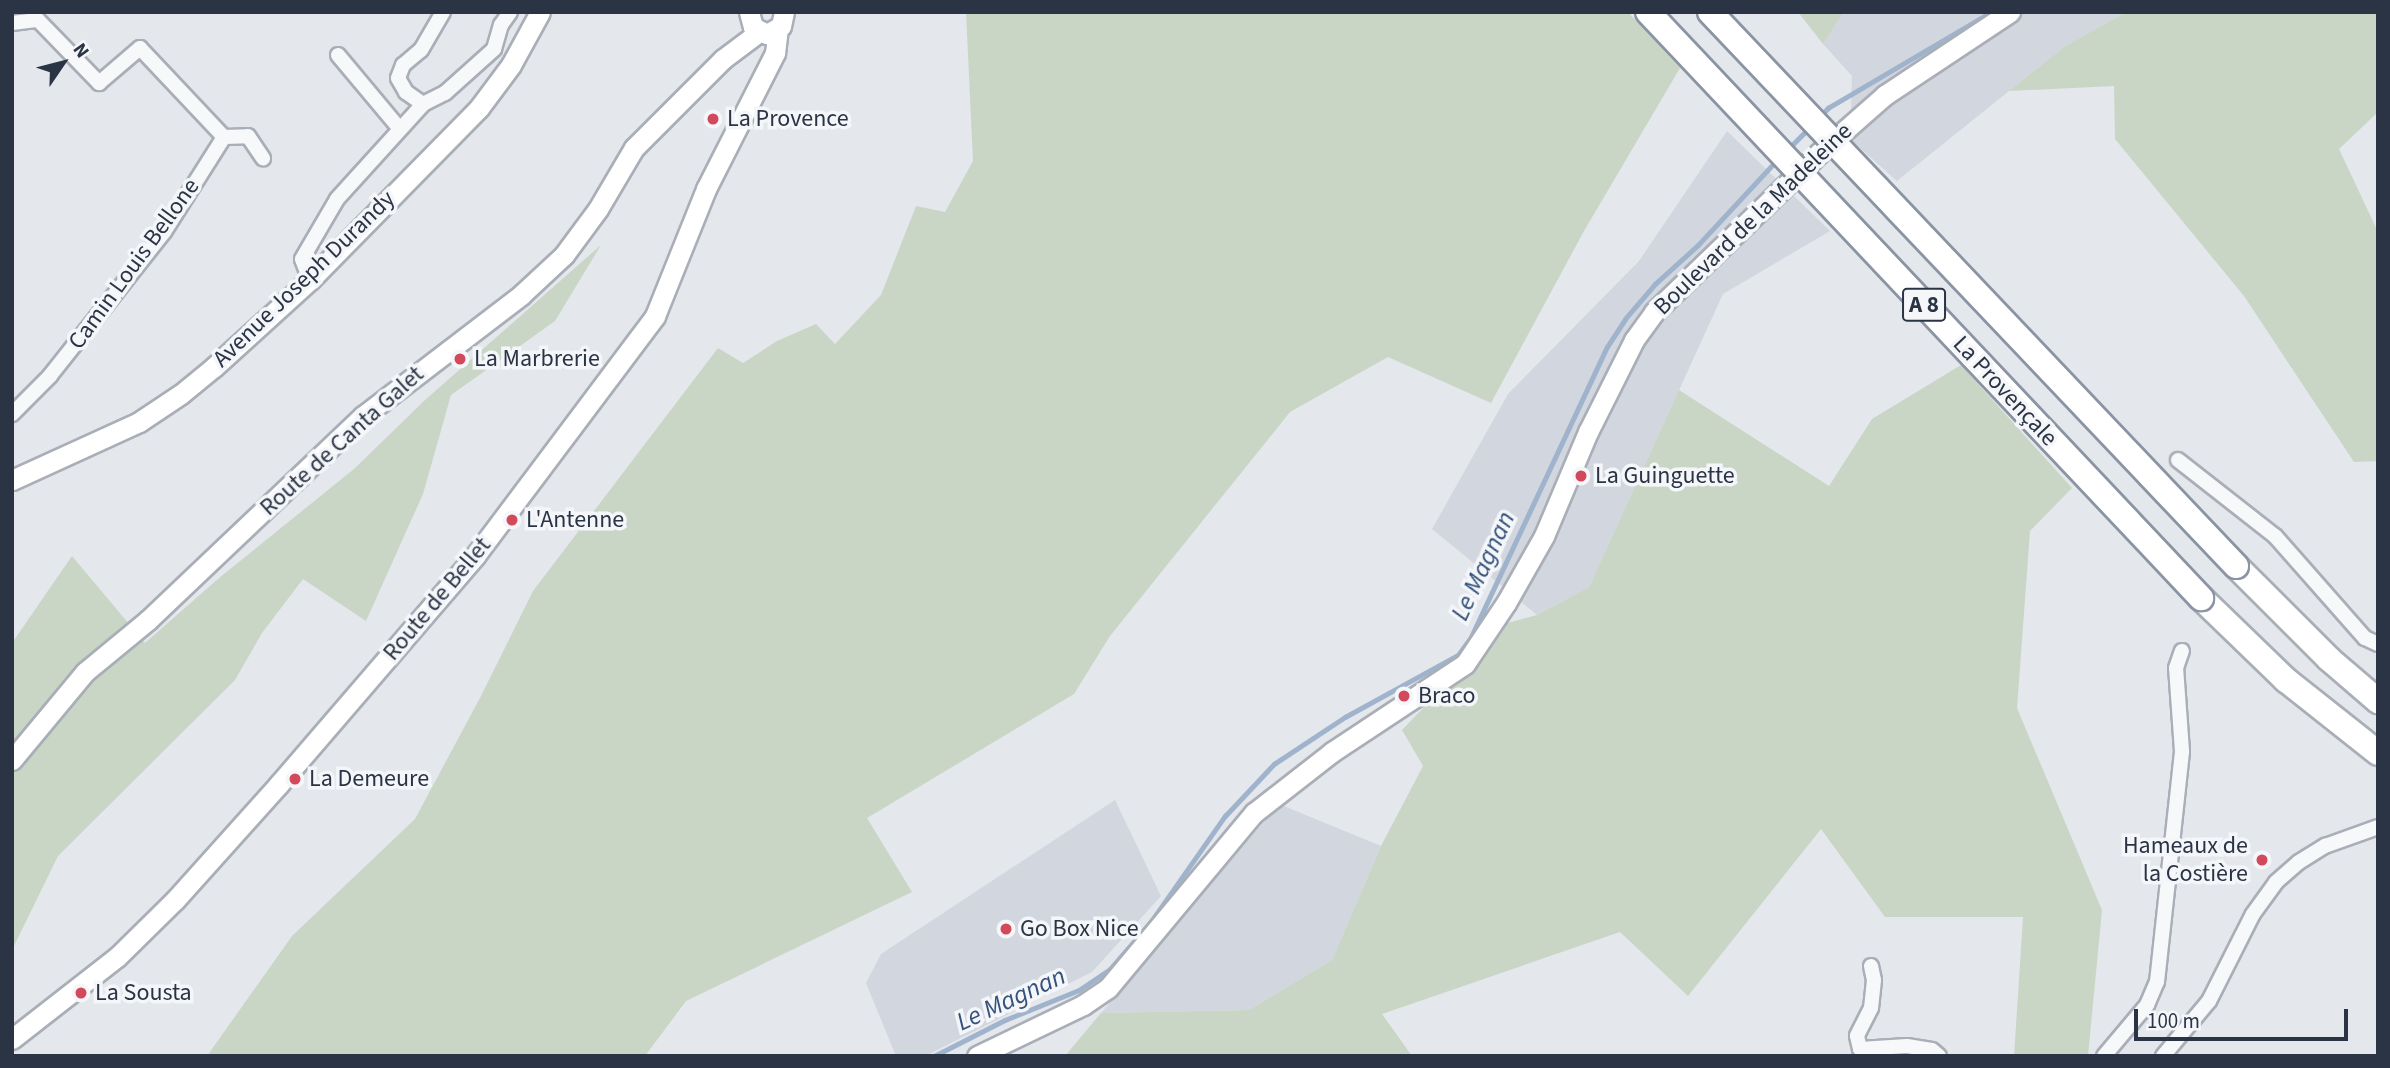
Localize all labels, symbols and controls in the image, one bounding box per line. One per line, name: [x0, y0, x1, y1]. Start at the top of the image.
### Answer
north arrow: [28, 28, 98, 98]
text: N: [66, 38, 95, 64]
place label: La Provence: [727, 105, 849, 133]
marker: La Provence: [705, 111, 721, 127]
street label: Boulevard de la Madeleine: [1648, 117, 1858, 321]
street label: Camin Louis Bellone: [62, 173, 206, 355]
street label: Avenue Joseph Durandy: [207, 185, 401, 373]
road number: A 8: [1901, 286, 1947, 324]
street label: La Provençale: [1947, 330, 2063, 452]
place label: La Marbrerie: [474, 345, 600, 373]
marker: La Marbrerie: [452, 351, 468, 367]
street label: Route de Canta Galet: [254, 360, 430, 522]
place label: La Guinguette: [1595, 462, 1735, 490]
marker: La Guinguette: [1573, 468, 1589, 484]
place label: L'Antenne: [526, 506, 624, 534]
water label: Le Magnan: [1444, 507, 1522, 625]
marker: L'Antenne: [504, 512, 520, 528]
street label: Route de Bellet: [377, 532, 497, 666]
place label: Braco: [1418, 682, 1475, 710]
marker: Braco: [1396, 688, 1412, 704]
place label: La Demeure: [309, 765, 429, 793]
marker: La Demeure: [287, 771, 303, 787]
place label: Hameaux de la Costière: [2123, 832, 2248, 888]
marker: Hameaux de la Costière: [2254, 852, 2270, 868]
place label: Go Box Nice: [1020, 915, 1139, 943]
marker: Go Box Nice: [998, 921, 1014, 937]
water label: Le Magnan: [952, 960, 1070, 1038]
place label: La Sousta: [95, 979, 192, 1007]
marker: La Sousta: [73, 985, 89, 1001]
scale bar: [2138, 995, 2352, 1038]
text: 100 m: [2147, 1006, 2200, 1036]

